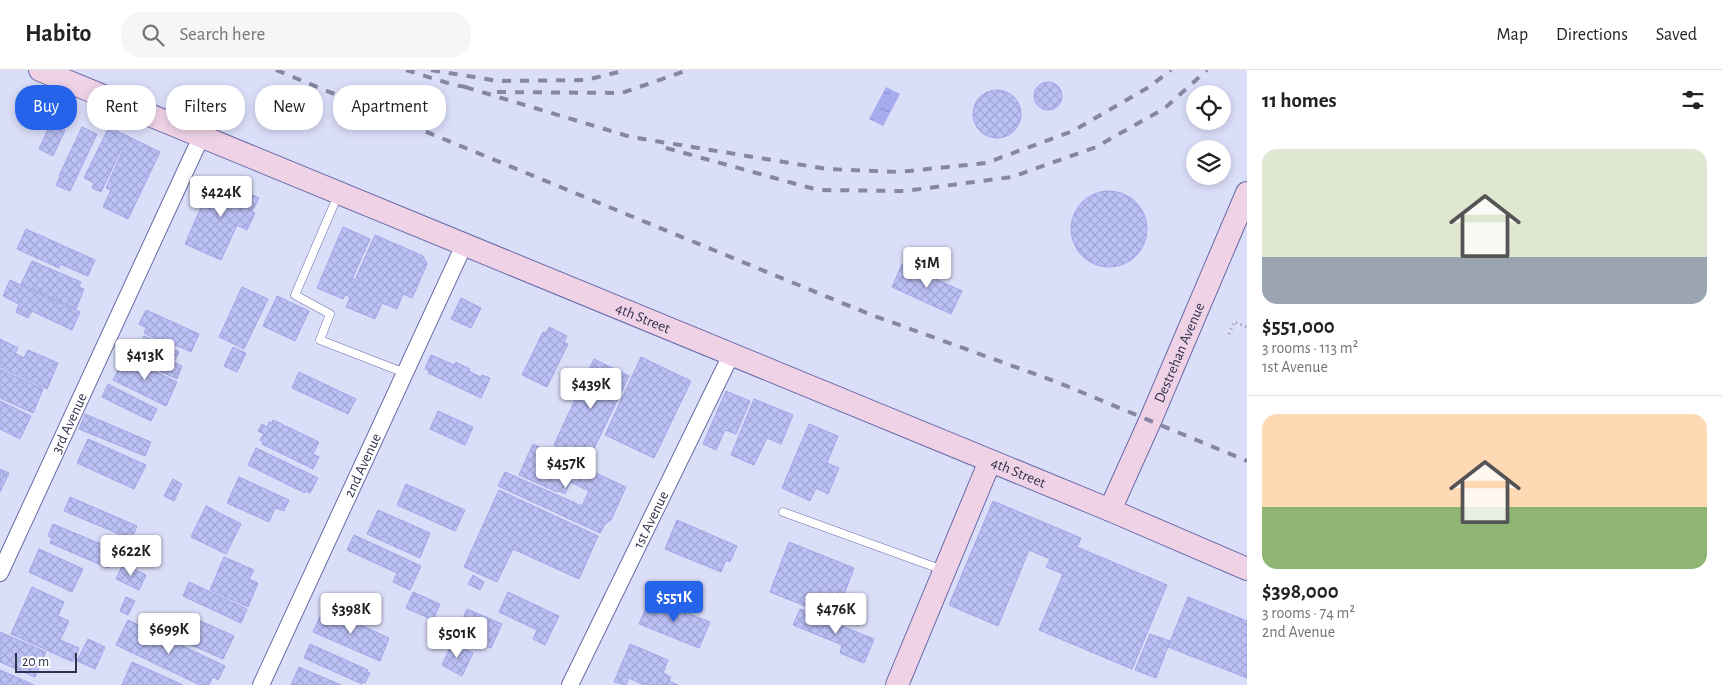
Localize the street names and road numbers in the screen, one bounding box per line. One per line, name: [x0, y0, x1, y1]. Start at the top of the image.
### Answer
street label: Destrehan Avenue: [1152, 300, 1208, 405]
street label: 4th Street: [613, 301, 673, 336]
street label: 3rd Avenue: [49, 391, 90, 456]
street label: 2nd Avenue: [342, 431, 384, 500]
street label: 4th Street: [989, 455, 1048, 491]
street label: 1st Avenue: [631, 489, 671, 551]

